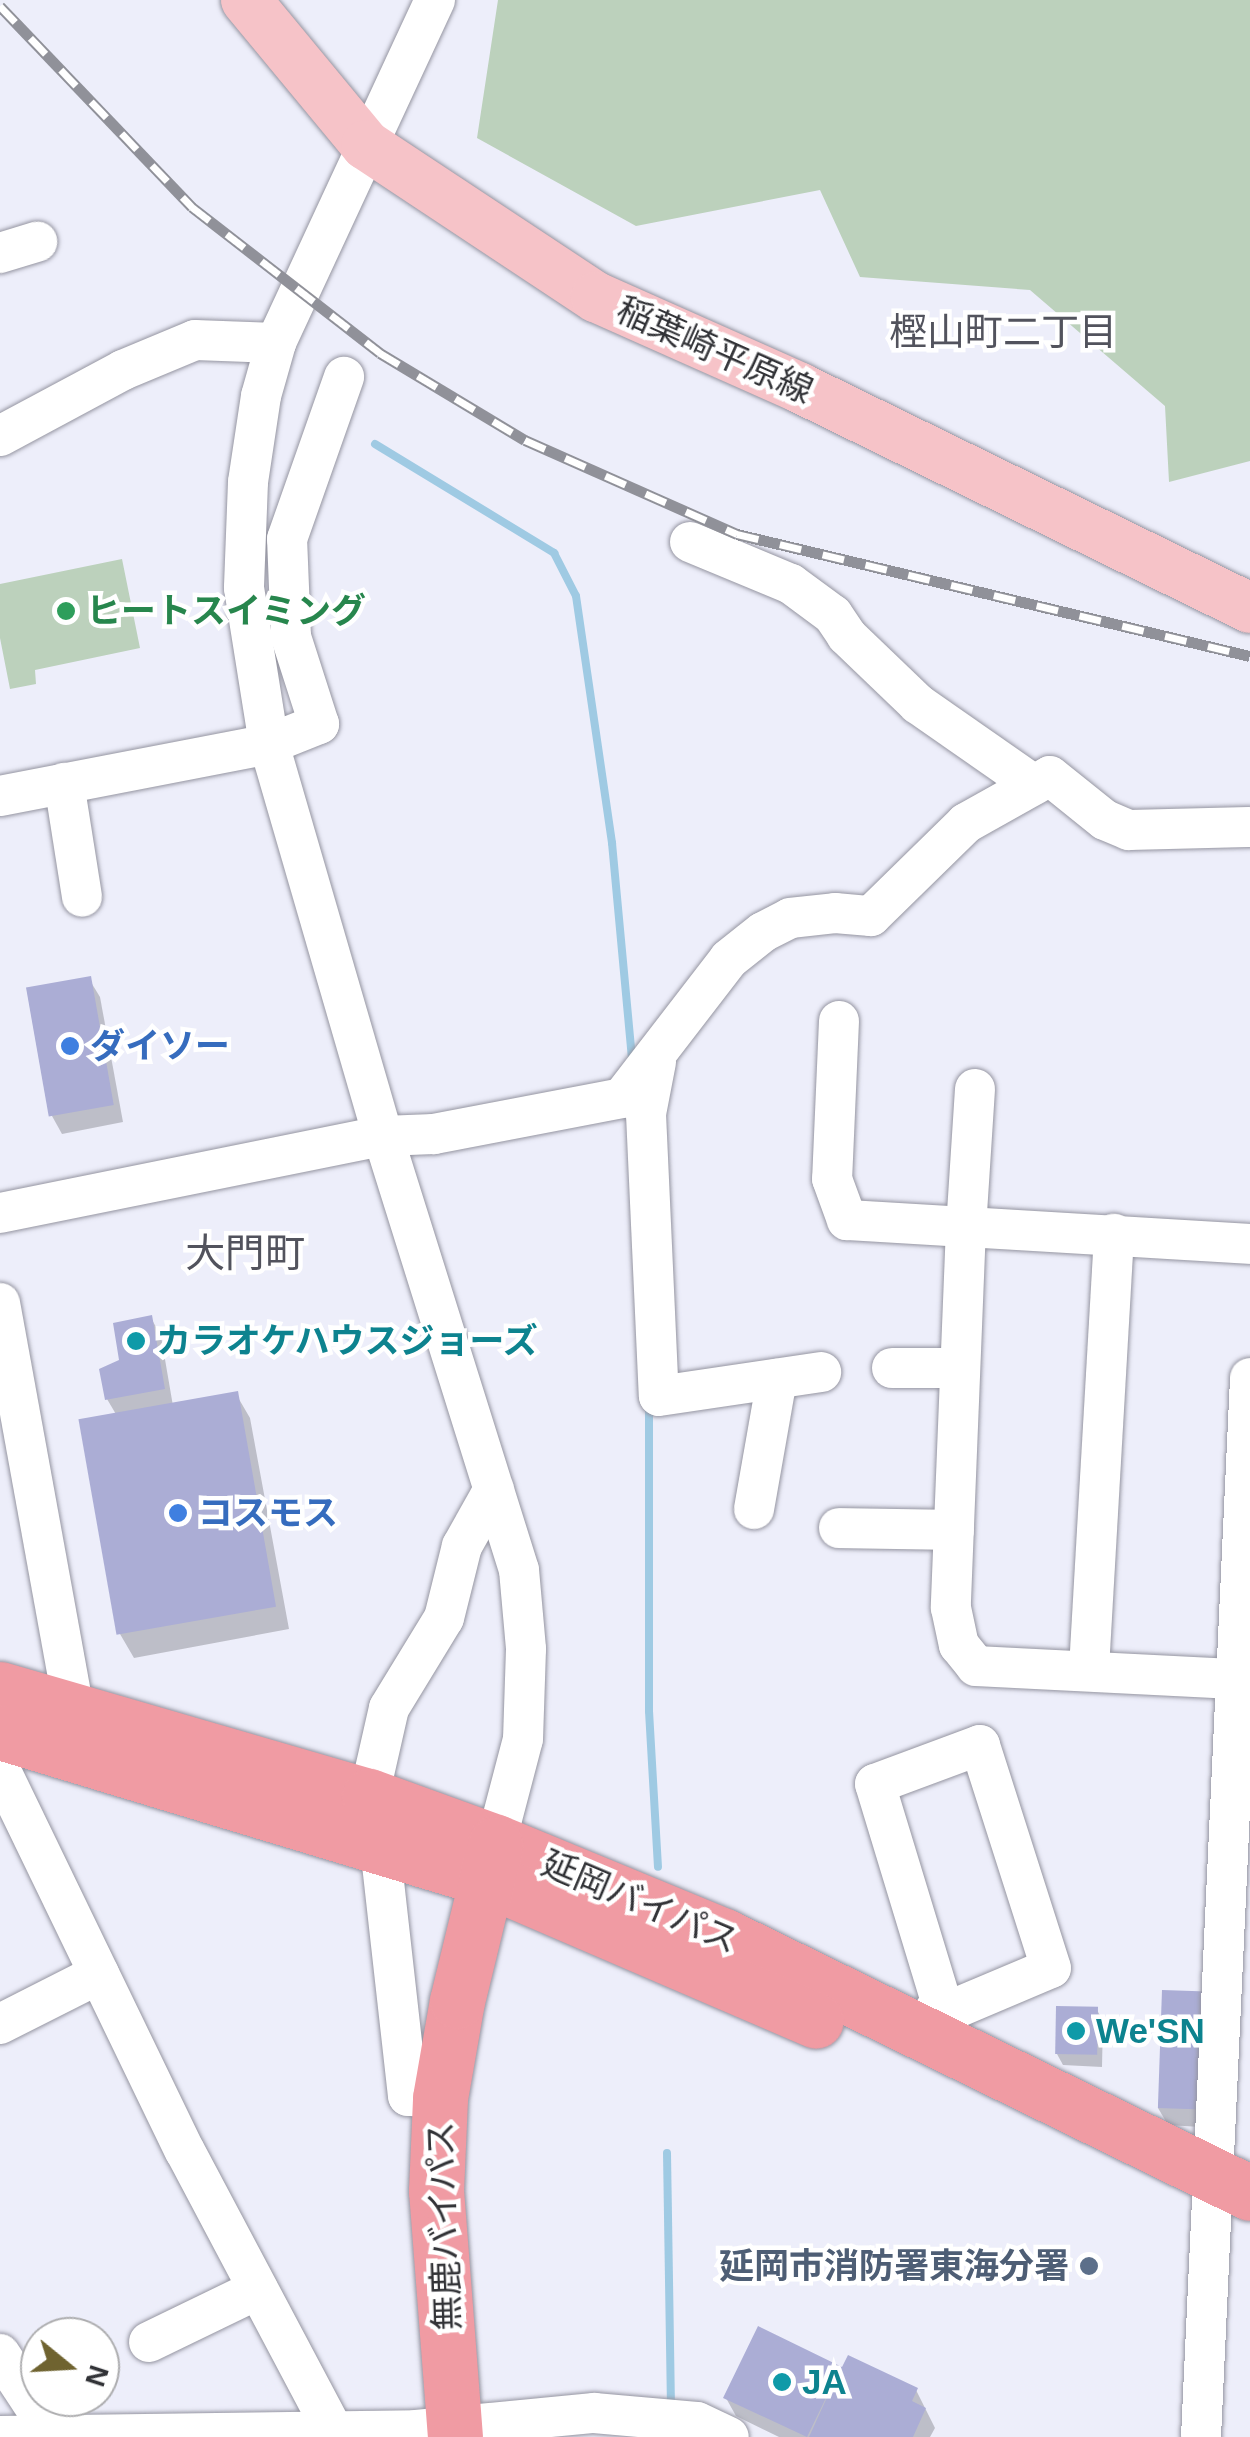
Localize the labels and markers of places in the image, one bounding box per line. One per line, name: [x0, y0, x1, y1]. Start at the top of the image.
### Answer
place label: ヒートスイミング: [86, 590, 366, 632]
marker: ヒートスイミング: [55, 600, 77, 622]
place label: ダイソー: [90, 1025, 230, 1067]
marker: ダイソー: [59, 1035, 81, 1057]
place label: カラオケハウスジョーズ: [156, 1320, 541, 1362]
marker: カラオケハウスジョーズ: [125, 1330, 147, 1352]
place label: コスモス: [198, 1492, 338, 1534]
marker: コスモス: [167, 1502, 189, 1524]
place label: We'SN: [1096, 2010, 1205, 2052]
marker: We'SN: [1065, 2020, 1087, 2042]
place label: 延岡市消防署東海分署: [719, 2245, 1069, 2287]
marker: 延岡市消防署東海分署: [1078, 2255, 1100, 2277]
place label: JA: [802, 2361, 847, 2403]
marker: JA: [771, 2371, 793, 2393]

